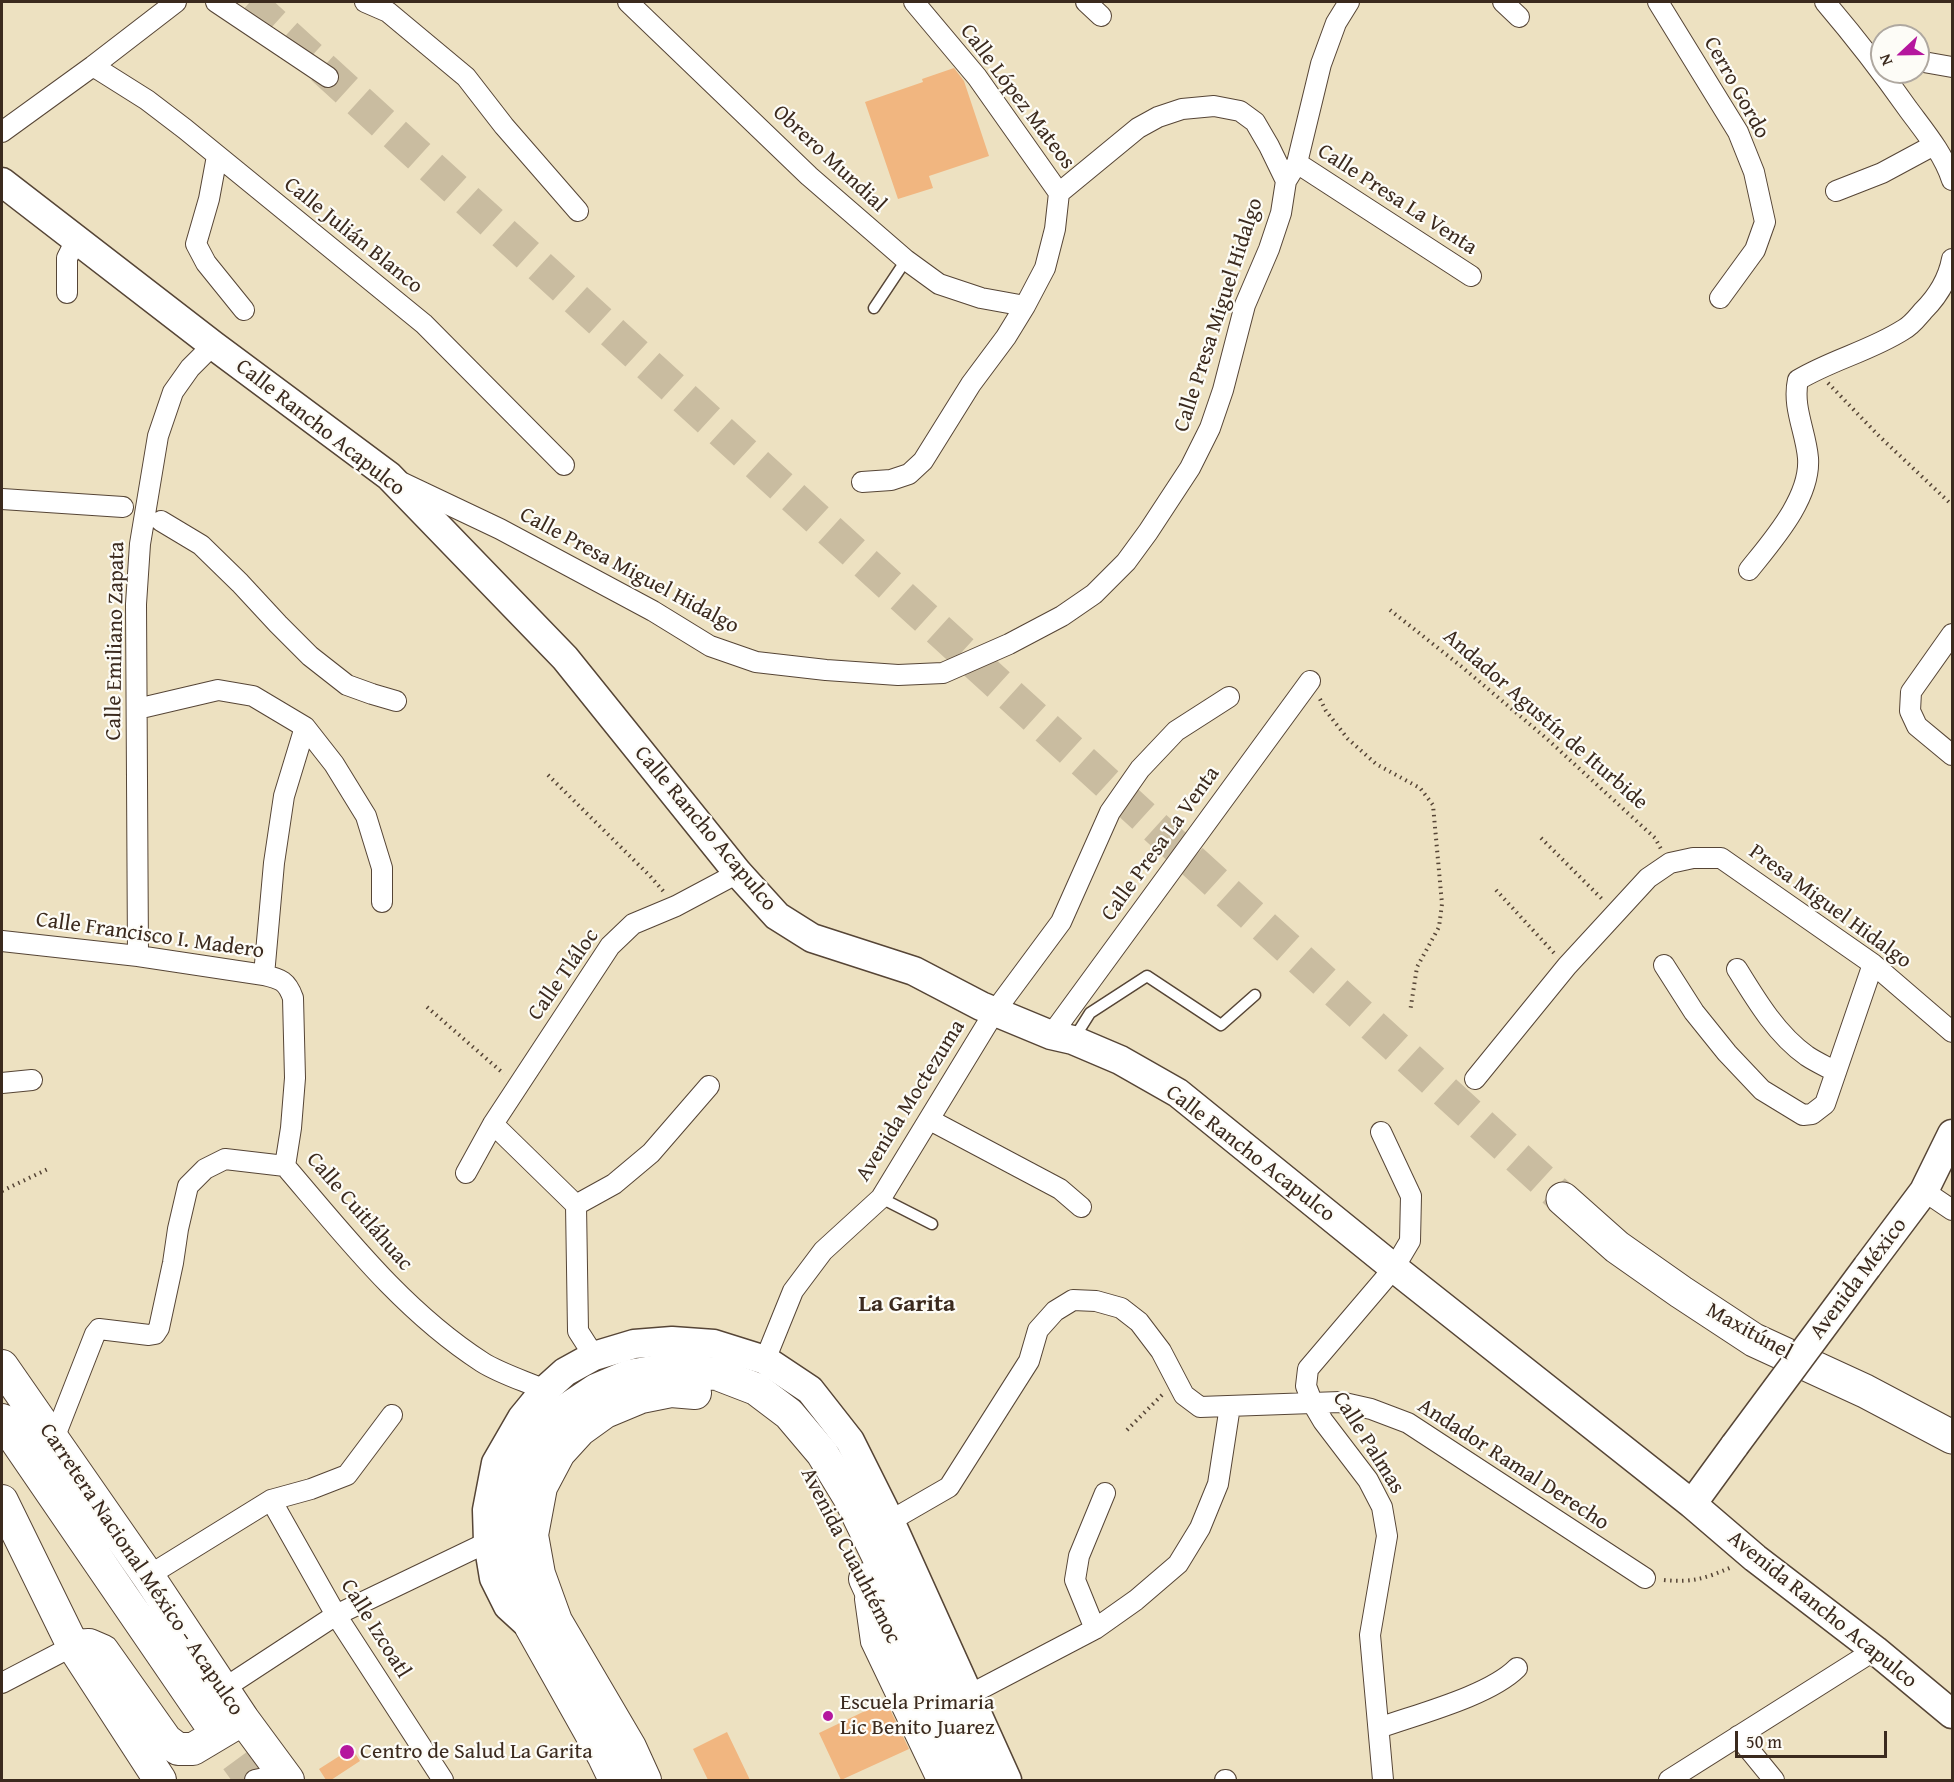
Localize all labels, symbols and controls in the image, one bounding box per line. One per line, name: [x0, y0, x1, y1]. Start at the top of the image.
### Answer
street label: Calle López Mateos: [954, 19, 1080, 175]
north arrow: [1870, 24, 1930, 84]
street label: Cerro Gordo: [1697, 33, 1775, 143]
text: N: [1872, 51, 1898, 69]
street label: Obrero Mundial: [767, 100, 891, 218]
street label: Calle Presa La Venta: [1312, 139, 1482, 261]
street label: Calle Julián Blanco: [278, 172, 428, 300]
street label: Calle Presa Miguel Hidalgo: [1169, 195, 1269, 435]
street label: Calle Rancho Acapulco: [230, 354, 410, 502]
street label: Calle Presa Miguel Hidalgo: [515, 502, 743, 640]
street label: Calle Emiliano Zapata: [101, 541, 131, 741]
street label: Andador Agustín de Iturbide: [1437, 624, 1653, 816]
street label: Calle Rancho Acapulco: [628, 741, 782, 917]
street label: Calle Presa La Venta: [1096, 762, 1226, 926]
street label: Presa Miguel Hidalgo: [1744, 839, 1916, 975]
street label: Calle Francisco I. Madero: [34, 907, 266, 965]
street label: Calle Tláloc: [523, 924, 605, 1026]
street label: Avenida Moctezuma: [851, 1015, 971, 1187]
street label: Calle Rancho Acapulco: [1160, 1080, 1340, 1228]
street label: Calle Cuitláhuac: [300, 1147, 418, 1277]
street label: Avenida México: [1805, 1213, 1913, 1345]
district label: La Garita: [859, 1291, 955, 1319]
street label: Maxitúnel: [1701, 1298, 1797, 1366]
street label: Calle Palmas: [1326, 1387, 1410, 1499]
street label: Andador Ramal Derecho: [1412, 1393, 1614, 1537]
street label: Carretera Nacional México - Acapulco: [33, 1419, 249, 1721]
street label: Avenida Cuauhtémoc: [794, 1464, 906, 1648]
street label: Avenida Rancho Acapulco: [1722, 1525, 1922, 1695]
street label: Calle Izcoatl: [334, 1575, 416, 1683]
place label: Escuela Primaria Lic Benito Juarez: [840, 1690, 995, 1742]
marker: Escuela Primaria Lic Benito Juarez: [821, 1709, 835, 1723]
scale bar: [1738, 1719, 1890, 1757]
text: 50 m: [1746, 1728, 1782, 1755]
place label: Centro de Salud La Garita: [360, 1739, 593, 1765]
marker: Centro de Salud La Garita: [338, 1743, 356, 1761]

